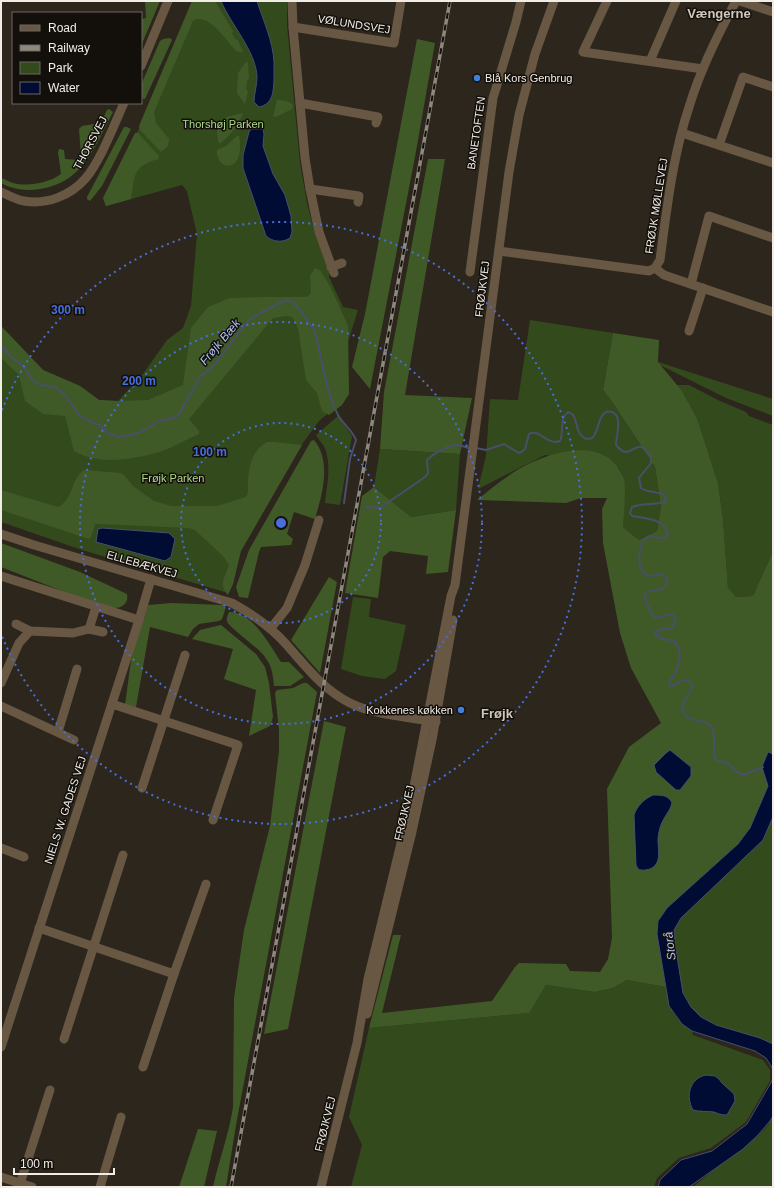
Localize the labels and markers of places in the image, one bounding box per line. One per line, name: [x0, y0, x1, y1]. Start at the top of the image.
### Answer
place label: Blå Kors Genbrug: [485, 72, 572, 84]
marker: Blå Kors Genbrug: [472, 73, 482, 83]
centre of rings: [274, 516, 288, 530]
place label: Kokkenes køkken: [366, 704, 453, 716]
marker: Kokkenes køkken: [456, 705, 466, 715]

